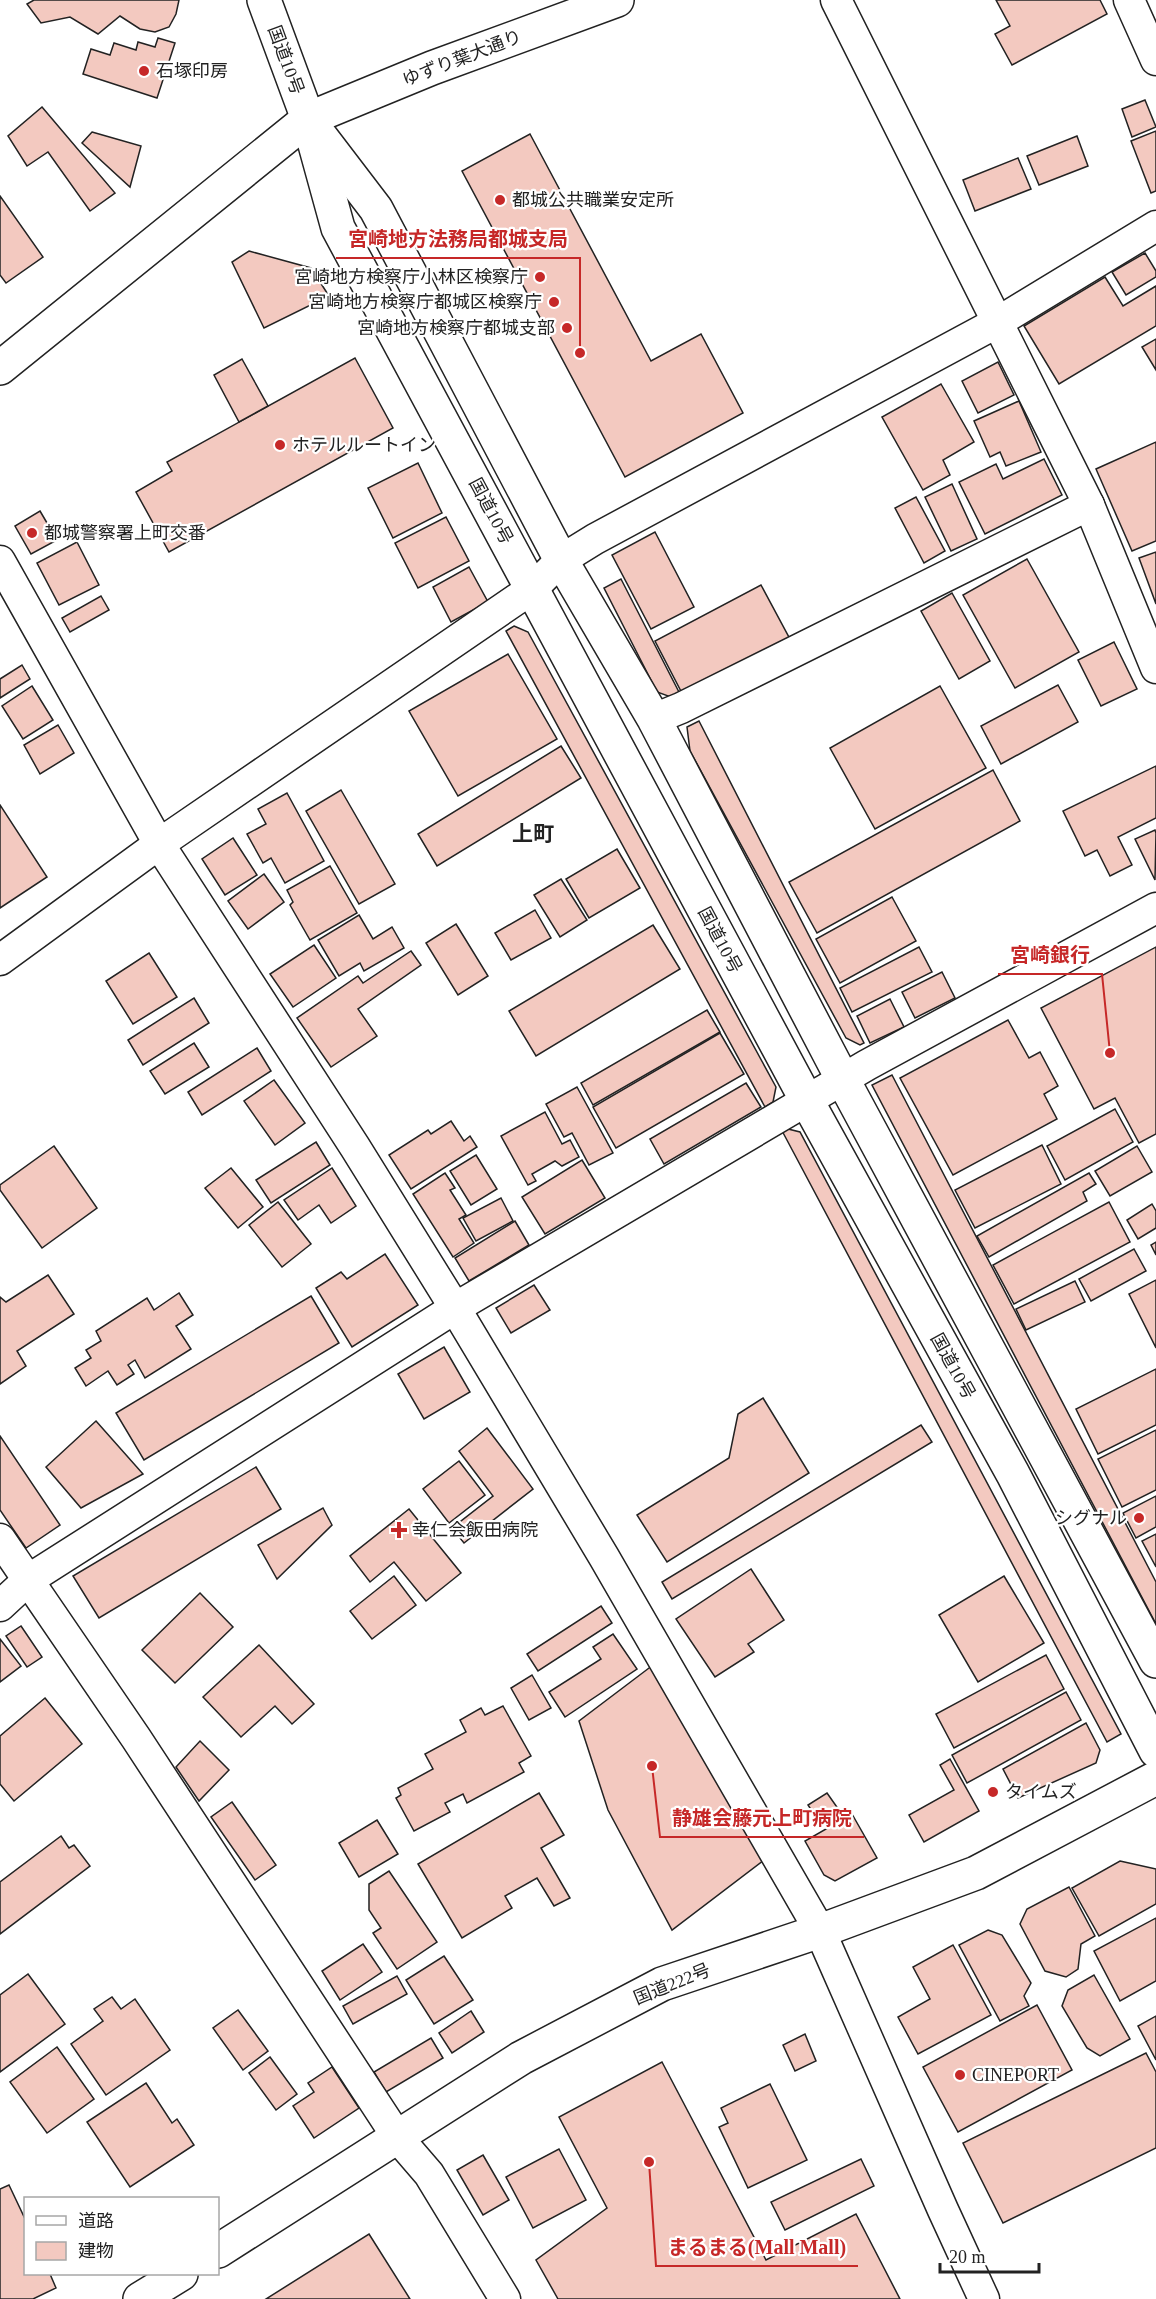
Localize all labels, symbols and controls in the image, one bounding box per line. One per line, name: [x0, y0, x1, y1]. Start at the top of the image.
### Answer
street label: 国道10号: [264, 23, 308, 97]
street label: ゆずり葉大通り: [400, 26, 524, 90]
place label: 石塚印房: [156, 61, 228, 81]
marker: 石塚印房: [137, 64, 151, 78]
place label: 都城公共職業安定所: [512, 190, 674, 210]
marker: 都城公共職業安定所: [493, 193, 507, 207]
callout: 宮崎地方法務局都城支局: [336, 220, 580, 258]
text: 宮崎地方法務局都城支局: [348, 228, 568, 250]
place label: 宮崎地方検察庁小林区検察庁: [294, 267, 528, 287]
marker: 宮崎地方検察庁小林区検察庁: [533, 270, 547, 284]
place label: 宮崎地方検察庁都城区検察庁: [308, 292, 542, 312]
marker: 宮崎地方検察庁都城区検察庁: [547, 295, 561, 309]
place label: 宮崎地方検察庁都城支部: [357, 318, 555, 338]
marker: 宮崎地方検察庁都城支部: [560, 321, 574, 335]
place label: ホテルルートイン: [292, 435, 436, 455]
marker: ホテルルートイン: [273, 438, 287, 452]
street label: 国道10号: [465, 475, 517, 547]
place label: 都城警察署上町交番: [44, 523, 206, 543]
marker: 都城警察署上町交番: [25, 526, 39, 540]
district label: 上町: [512, 822, 554, 846]
street label: 国道10号: [694, 904, 746, 976]
callout: 宮崎銀行: [998, 936, 1102, 974]
text: 宮崎銀行: [1010, 944, 1090, 966]
street label: 国道10号: [927, 1330, 979, 1402]
place label: シグナル: [1055, 1508, 1127, 1528]
marker: シグナル: [1132, 1511, 1146, 1525]
place label: 幸仁会飯田病院: [412, 1520, 538, 1540]
marker: 幸仁会飯田病院: [390, 1521, 408, 1539]
place label: タイムズ: [1005, 1782, 1077, 1802]
marker: タイムズ: [986, 1785, 1000, 1799]
callout: 静雄会藤元上町病院: [660, 1799, 864, 1837]
text: 静雄会藤元上町病院: [672, 1807, 852, 1829]
street label: 国道222号: [631, 1960, 713, 2008]
place label: CINEPORT: [972, 2065, 1059, 2085]
marker: CINEPORT: [953, 2068, 967, 2082]
legend: [24, 2197, 219, 2275]
text: 道路: [78, 2211, 114, 2231]
callout: まるまる(Mall Mall): [656, 2228, 858, 2266]
text: まるまる(Mall Mall): [668, 2236, 846, 2259]
scale bar: [940, 2236, 1039, 2274]
text: 建物: [78, 2241, 114, 2261]
text: 20 m: [949, 2247, 986, 2267]

